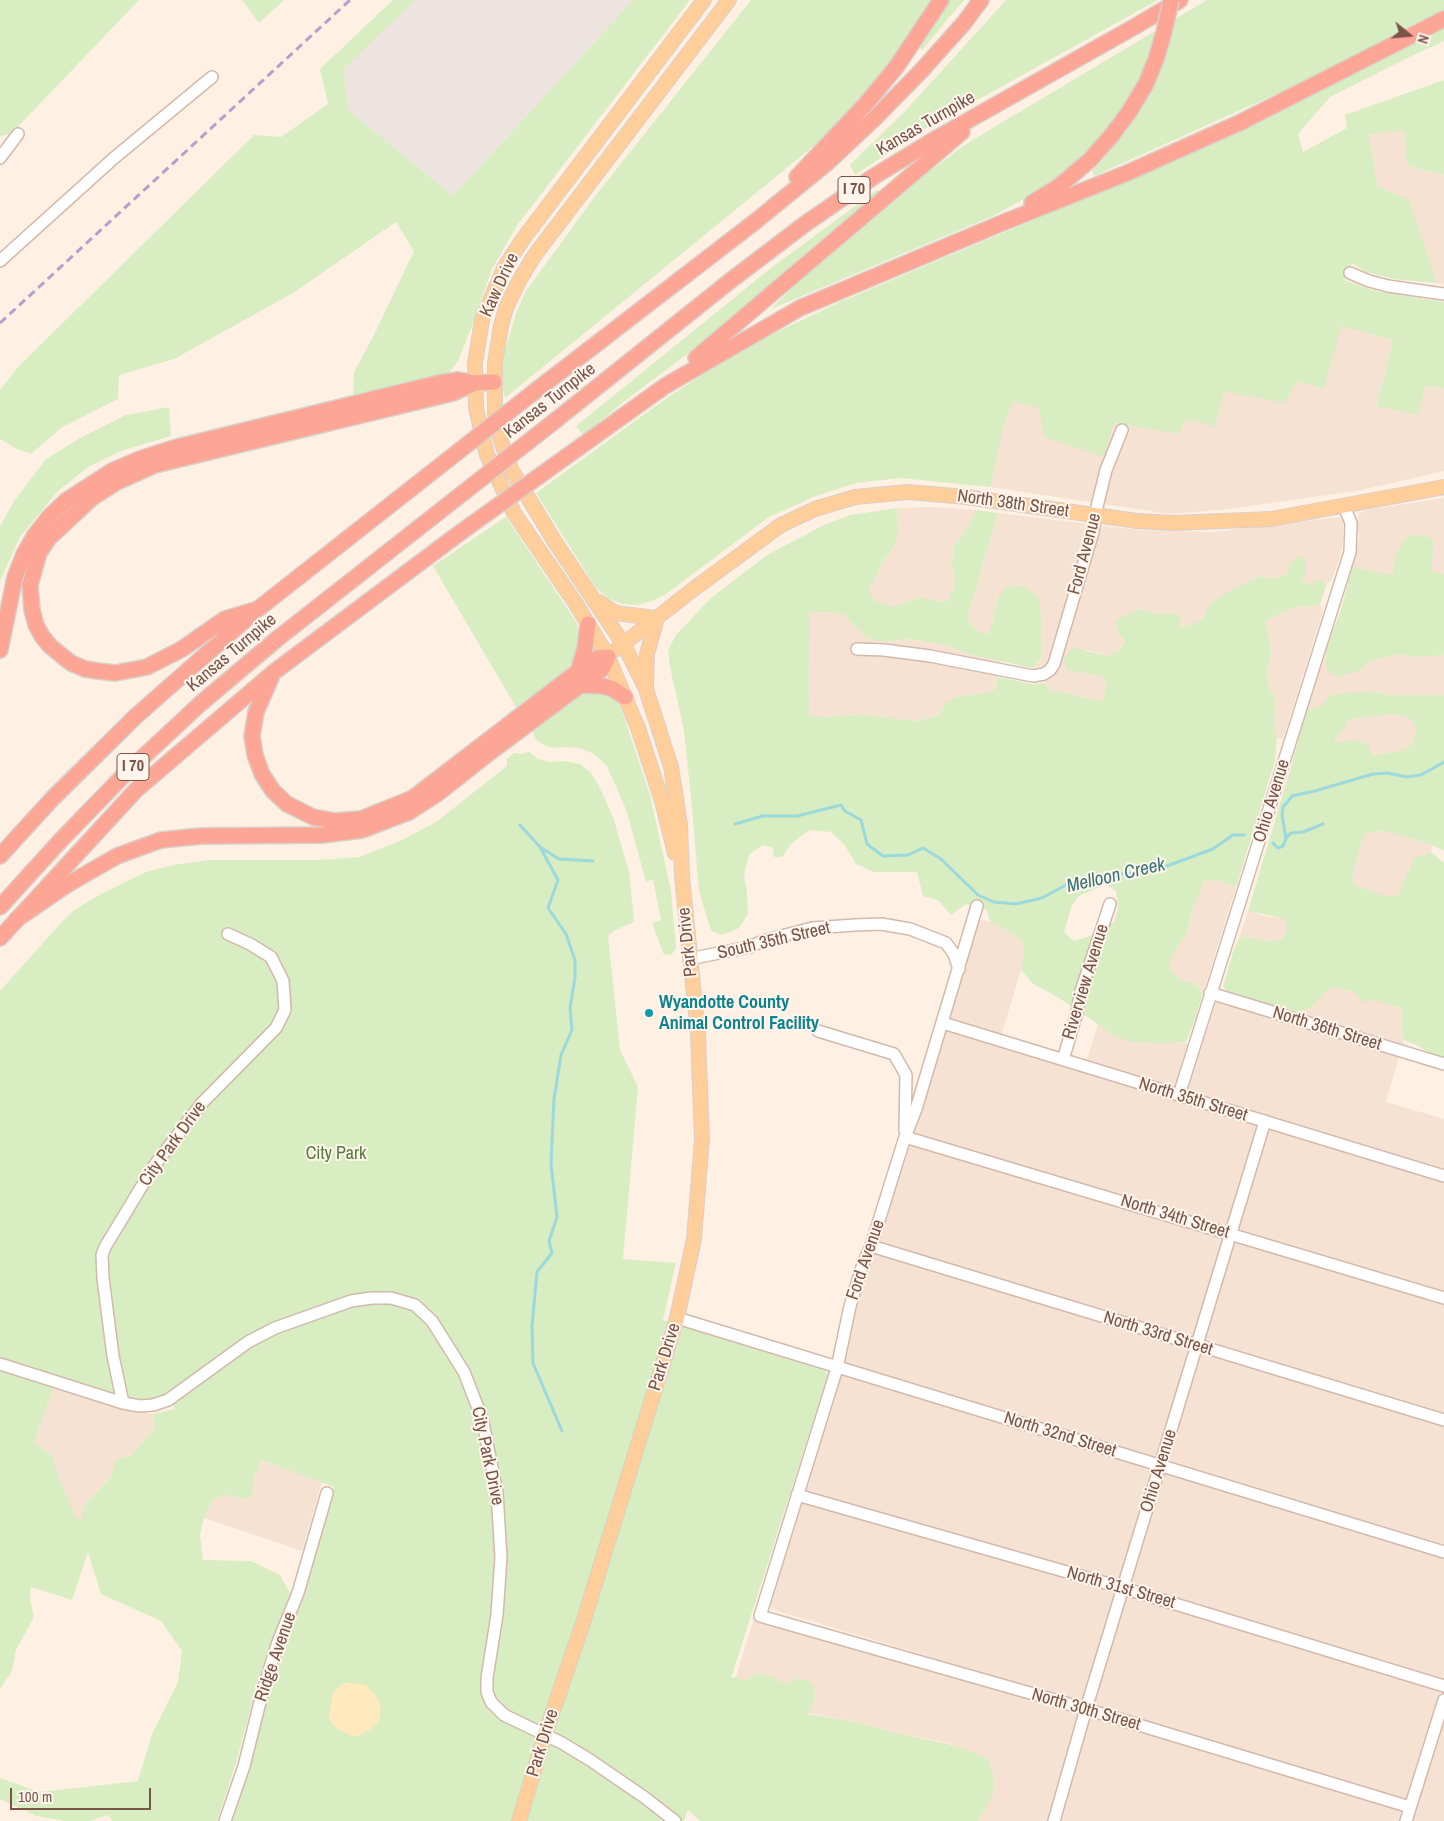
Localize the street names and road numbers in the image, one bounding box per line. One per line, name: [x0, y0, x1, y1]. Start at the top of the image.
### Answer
street label: Kansas Turnpike: [873, 87, 979, 161]
road number: I 70: [838, 176, 870, 204]
street label: Kaw Drive: [476, 250, 524, 320]
street label: Kansas Turnpike: [500, 359, 600, 443]
street label: North 38th Street: [956, 485, 1070, 523]
street label: Ford Avenue: [1064, 511, 1106, 597]
street label: Kansas Turnpike: [183, 609, 281, 697]
road number: I 70: [117, 754, 149, 780]
street label: Ohio Avenue: [1249, 757, 1295, 845]
street label: Park Drive: [674, 906, 702, 978]
street label: South 35th Street: [716, 918, 832, 964]
street label: Riverview Avenue: [1058, 922, 1114, 1042]
street label: North 36th Street: [1270, 1002, 1384, 1056]
street label: North 35th Street: [1136, 1073, 1250, 1127]
street label: City Park Drive: [135, 1097, 211, 1191]
street label: North 34th Street: [1118, 1190, 1232, 1244]
street label: Ford Avenue: [842, 1217, 890, 1303]
street label: North 33rd Street: [1101, 1307, 1215, 1361]
street label: Park Drive: [644, 1321, 686, 1393]
street label: City Park Drive: [466, 1405, 508, 1507]
street label: North 32nd Street: [1001, 1408, 1119, 1462]
street label: Ohio Avenue: [1136, 1427, 1182, 1515]
street label: North 31st Street: [1064, 1562, 1178, 1614]
street label: Ridge Avenue: [251, 1609, 301, 1705]
street label: North 30th Street: [1029, 1684, 1143, 1736]
street label: Park Drive: [522, 1707, 564, 1779]

